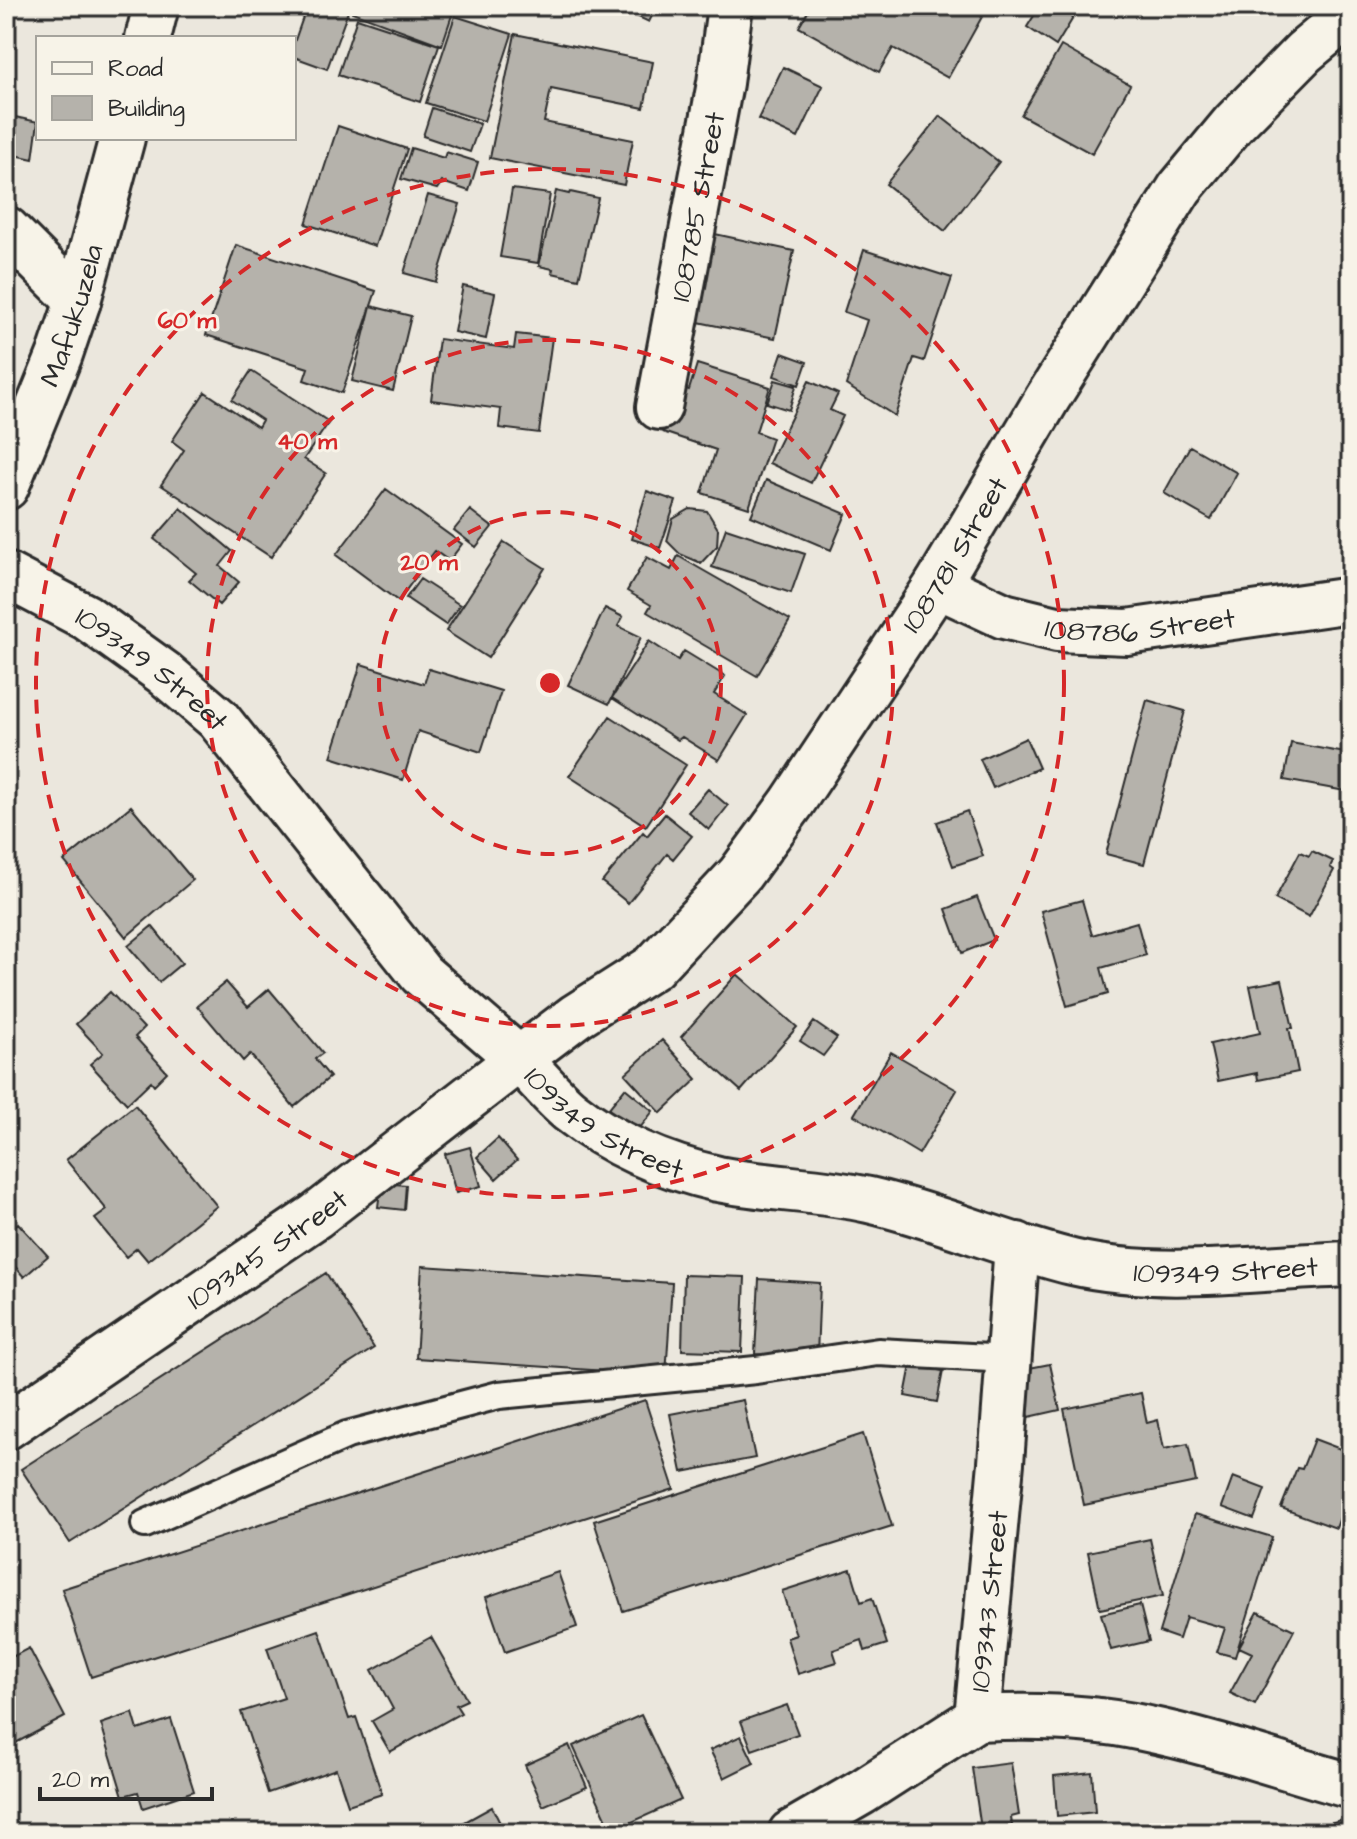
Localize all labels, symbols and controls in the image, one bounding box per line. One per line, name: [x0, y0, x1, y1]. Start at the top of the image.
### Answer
legend: [36, 36, 296, 140]
text: Road: [108, 52, 163, 86]
text: Building: [108, 92, 185, 127]
street label: 108785 Street: [661, 108, 735, 305]
street label: Mafukuzela: [31, 240, 113, 393]
text: 60 m: [158, 304, 217, 338]
text: 40 m: [277, 425, 337, 459]
street label: 108781 Street: [893, 469, 1018, 641]
text: 20 m: [399, 546, 458, 580]
street label: 109349 Street: [69, 597, 238, 739]
street label: 108786 Street: [1041, 599, 1238, 654]
centre of rings: [536, 669, 564, 697]
street label: 109349 Street: [515, 1058, 689, 1190]
street label: 109345 Street: [179, 1180, 357, 1319]
street label: 109349 Street: [1132, 1248, 1320, 1294]
street label: 109343 Street: [961, 1508, 1018, 1694]
scale bar: [40, 1751, 212, 1801]
text: 20 m: [52, 1763, 109, 1797]

